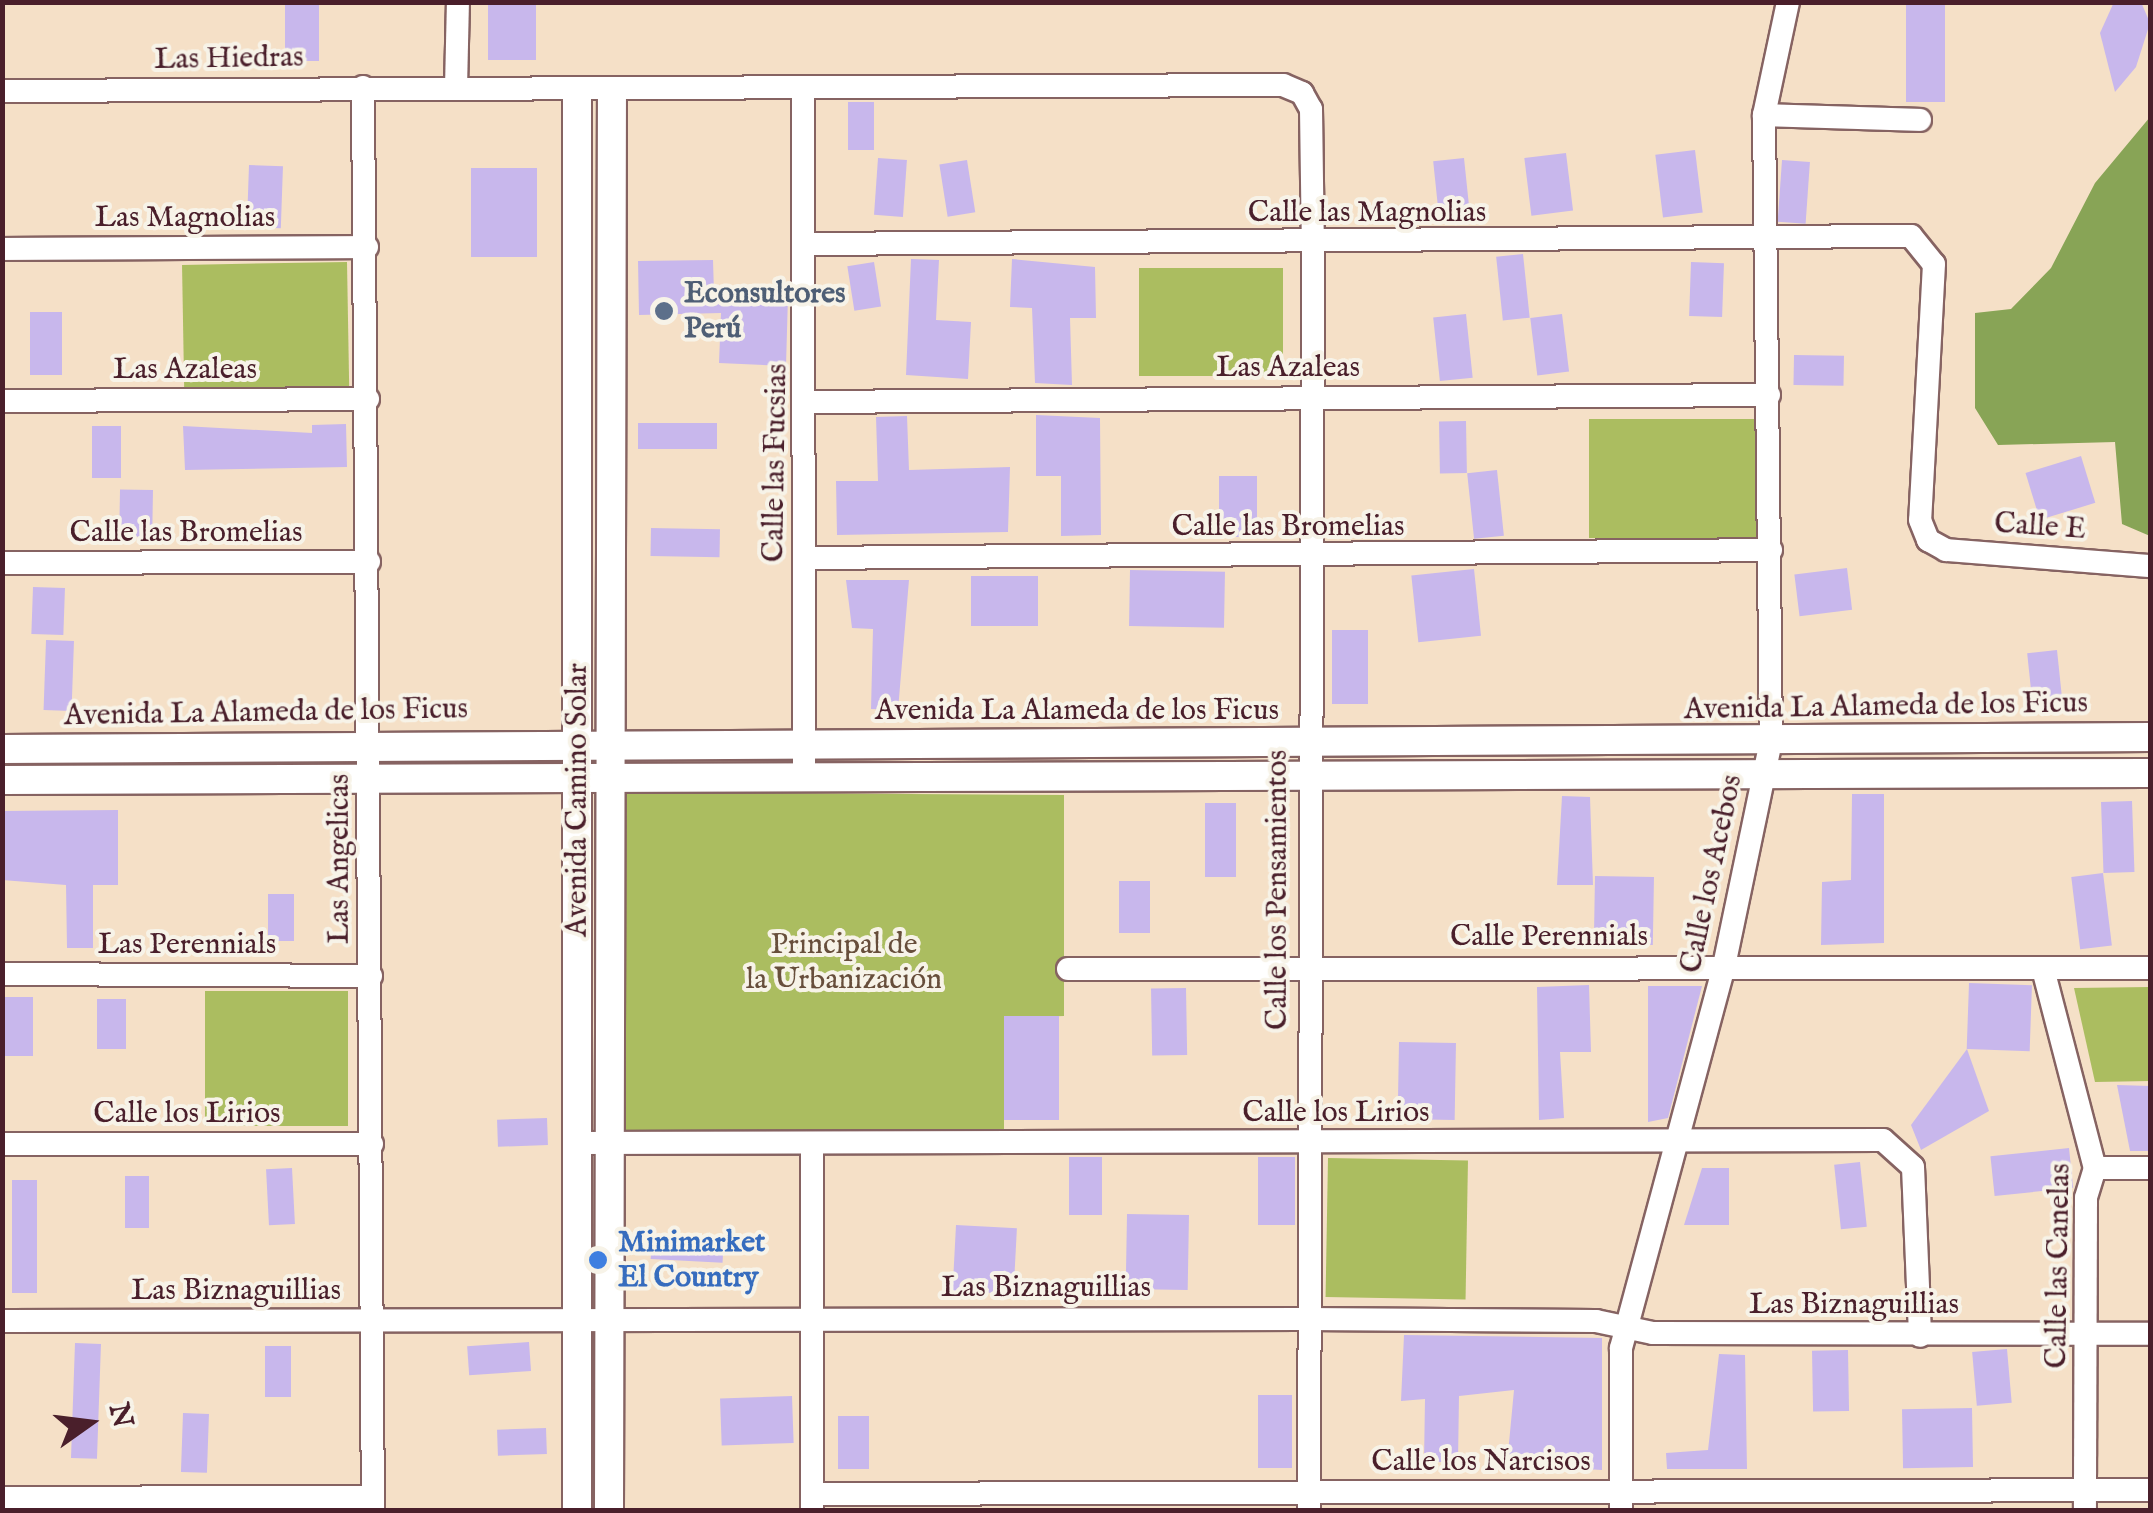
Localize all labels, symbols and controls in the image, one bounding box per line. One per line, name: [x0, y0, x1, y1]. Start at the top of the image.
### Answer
street label: Las Hiedras: [154, 40, 304, 78]
street label: Calle las Magnolias: [1248, 195, 1486, 231]
street label: Las Magnolias: [95, 200, 275, 236]
place label: Econsultores Perú: [684, 276, 846, 346]
marker: Econsultores Perú: [653, 300, 675, 322]
street label: Las Azaleas: [1216, 350, 1360, 386]
street label: Las Azaleas: [113, 352, 257, 388]
street label: Calle las Fucsias: [756, 363, 796, 563]
street label: Calle E: [1993, 506, 2087, 548]
street label: Calle las Bromelias: [1172, 509, 1404, 545]
street label: Calle las Bromelias: [70, 515, 302, 551]
street label: Avenida Camino Solar: [560, 663, 596, 937]
street label: Avenida La Alameda de los Ficus: [1684, 685, 2088, 729]
street label: Avenida La Alameda de los Ficus: [64, 691, 468, 735]
street label: Avenida La Alameda de los Ficus: [875, 693, 1279, 729]
street label: Calle los Pensamientos: [1260, 750, 1296, 1030]
street label: Calle los Acebos: [1673, 771, 1751, 977]
street label: Las Angelicas: [322, 774, 358, 944]
street label: Calle Perennials: [1450, 919, 1648, 955]
street label: Las Perennials: [98, 927, 276, 963]
park label: Principal de la Urbanización: [746, 927, 942, 998]
street label: Calle los Lirios: [1242, 1095, 1430, 1131]
street label: Calle los Lirios: [93, 1096, 281, 1132]
street label: Calle las Canelas: [2039, 1163, 2079, 1369]
place label: Minimarket El Country: [618, 1225, 765, 1296]
marker: Minimarket El Country: [587, 1249, 609, 1271]
street label: Las Biznaguillias: [941, 1270, 1151, 1306]
street label: Las Biznaguillias: [131, 1273, 341, 1309]
street label: Las Biznaguillias: [1749, 1287, 1959, 1323]
north arrow: [40, 1373, 140, 1473]
text: N: [100, 1400, 140, 1432]
street label: Calle los Narcisos: [1371, 1444, 1591, 1480]

